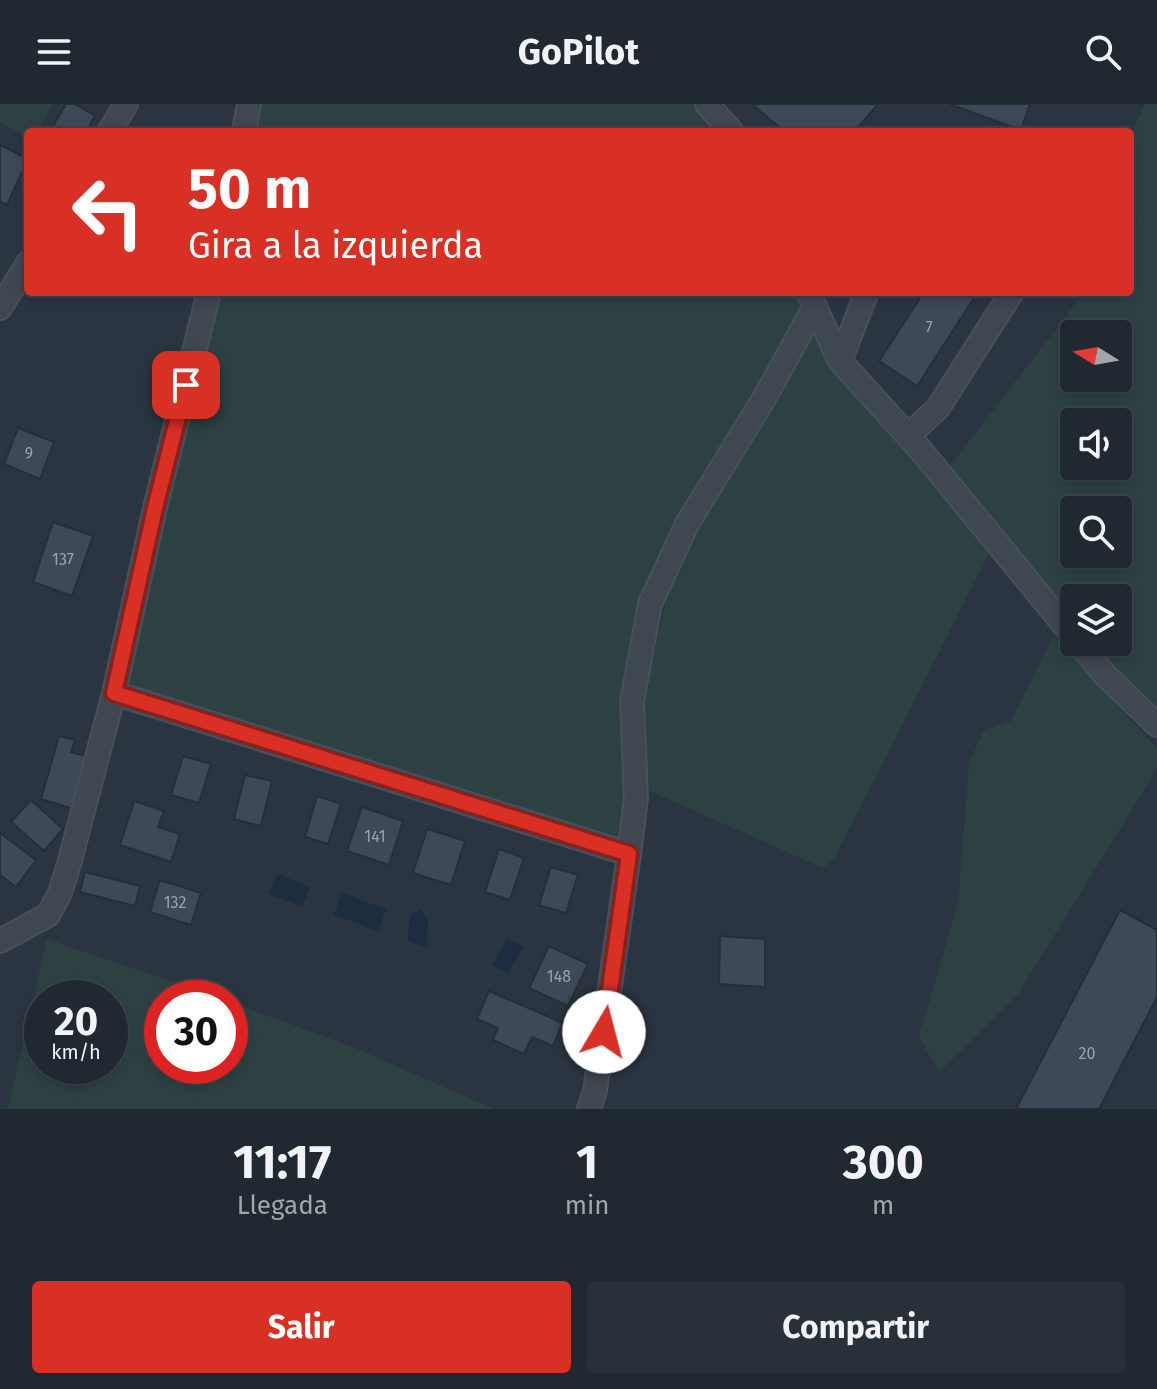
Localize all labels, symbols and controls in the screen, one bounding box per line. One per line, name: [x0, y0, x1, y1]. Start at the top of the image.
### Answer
icon: menu: [32, 30, 76, 74]
text: GoPilot: [518, 30, 639, 74]
icon: search: [1081, 30, 1125, 74]
text: 50 m: [188, 156, 311, 223]
icon: left: [56, 160, 160, 264]
text: Gira a la izquierda: [188, 224, 483, 268]
house number: 7: [925, 318, 933, 337]
north arrow: [1060, 320, 1132, 392]
map controls: [1060, 320, 1132, 656]
pin: [152, 351, 220, 419]
icon: arrive: [164, 363, 208, 407]
button: sound: [1060, 408, 1132, 480]
house number: 9: [25, 444, 33, 463]
button: search: [1060, 496, 1132, 568]
house number: 137: [52, 550, 74, 569]
button: layers: [1060, 584, 1132, 656]
house number: 141: [364, 827, 386, 846]
house number: 132: [164, 893, 186, 912]
house number: 148: [547, 967, 571, 986]
speed limit sign: 30: [144, 980, 248, 1084]
position arrow: [562, 990, 646, 1074]
text: 20: [54, 998, 98, 1046]
text: km/h: [51, 1040, 101, 1064]
house number: 20: [1079, 1044, 1095, 1063]
text: 11:17: [233, 1133, 331, 1191]
text: 1: [576, 1133, 598, 1191]
text: 300: [843, 1133, 924, 1191]
text: Llegada: [237, 1190, 328, 1221]
text: min: [565, 1190, 610, 1221]
text: m: [872, 1190, 894, 1221]
button: Salir: [32, 1281, 571, 1373]
button: Compartir: [587, 1281, 1125, 1373]

